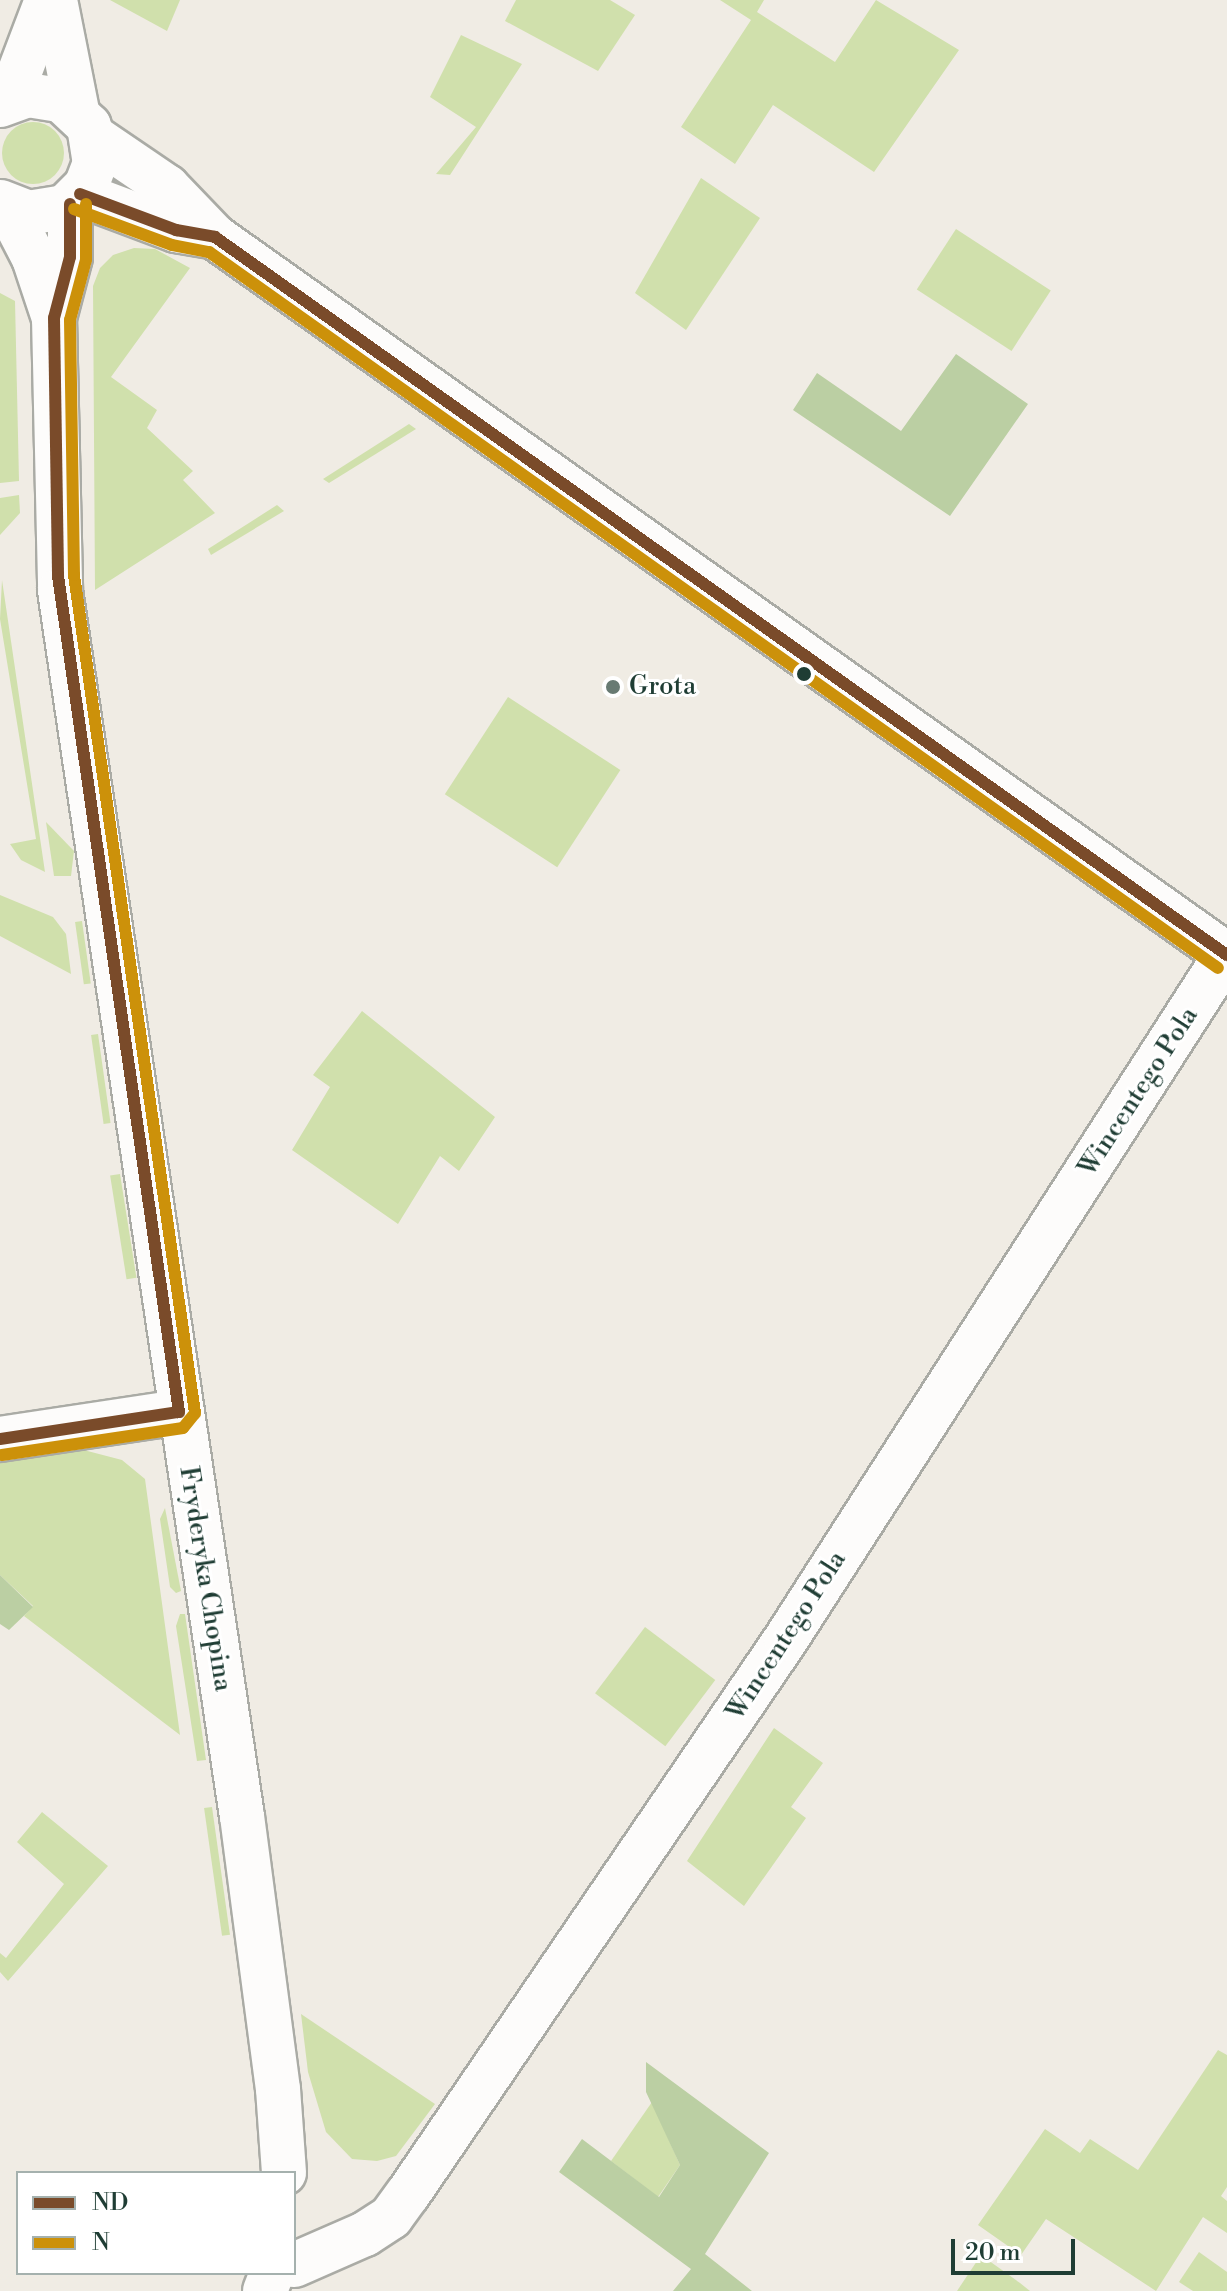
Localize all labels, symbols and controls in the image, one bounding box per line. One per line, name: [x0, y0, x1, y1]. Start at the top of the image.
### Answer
unlabelled marker: [796, 666, 812, 682]
place label: Grota: [629, 671, 696, 703]
marker: Grota: [604, 678, 622, 696]
street label: Wincentego Pola: [1073, 1002, 1205, 1182]
street label: Fryderyka Chopina: [172, 1464, 238, 1694]
street label: Wincentego Pola: [721, 1546, 853, 1726]
legend: [16, 2171, 296, 2275]
text: ND: [92, 2188, 129, 2218]
scale bar: [955, 2223, 1079, 2273]
text: N: [92, 2228, 110, 2258]
text: 20 m: [965, 2238, 1021, 2268]

